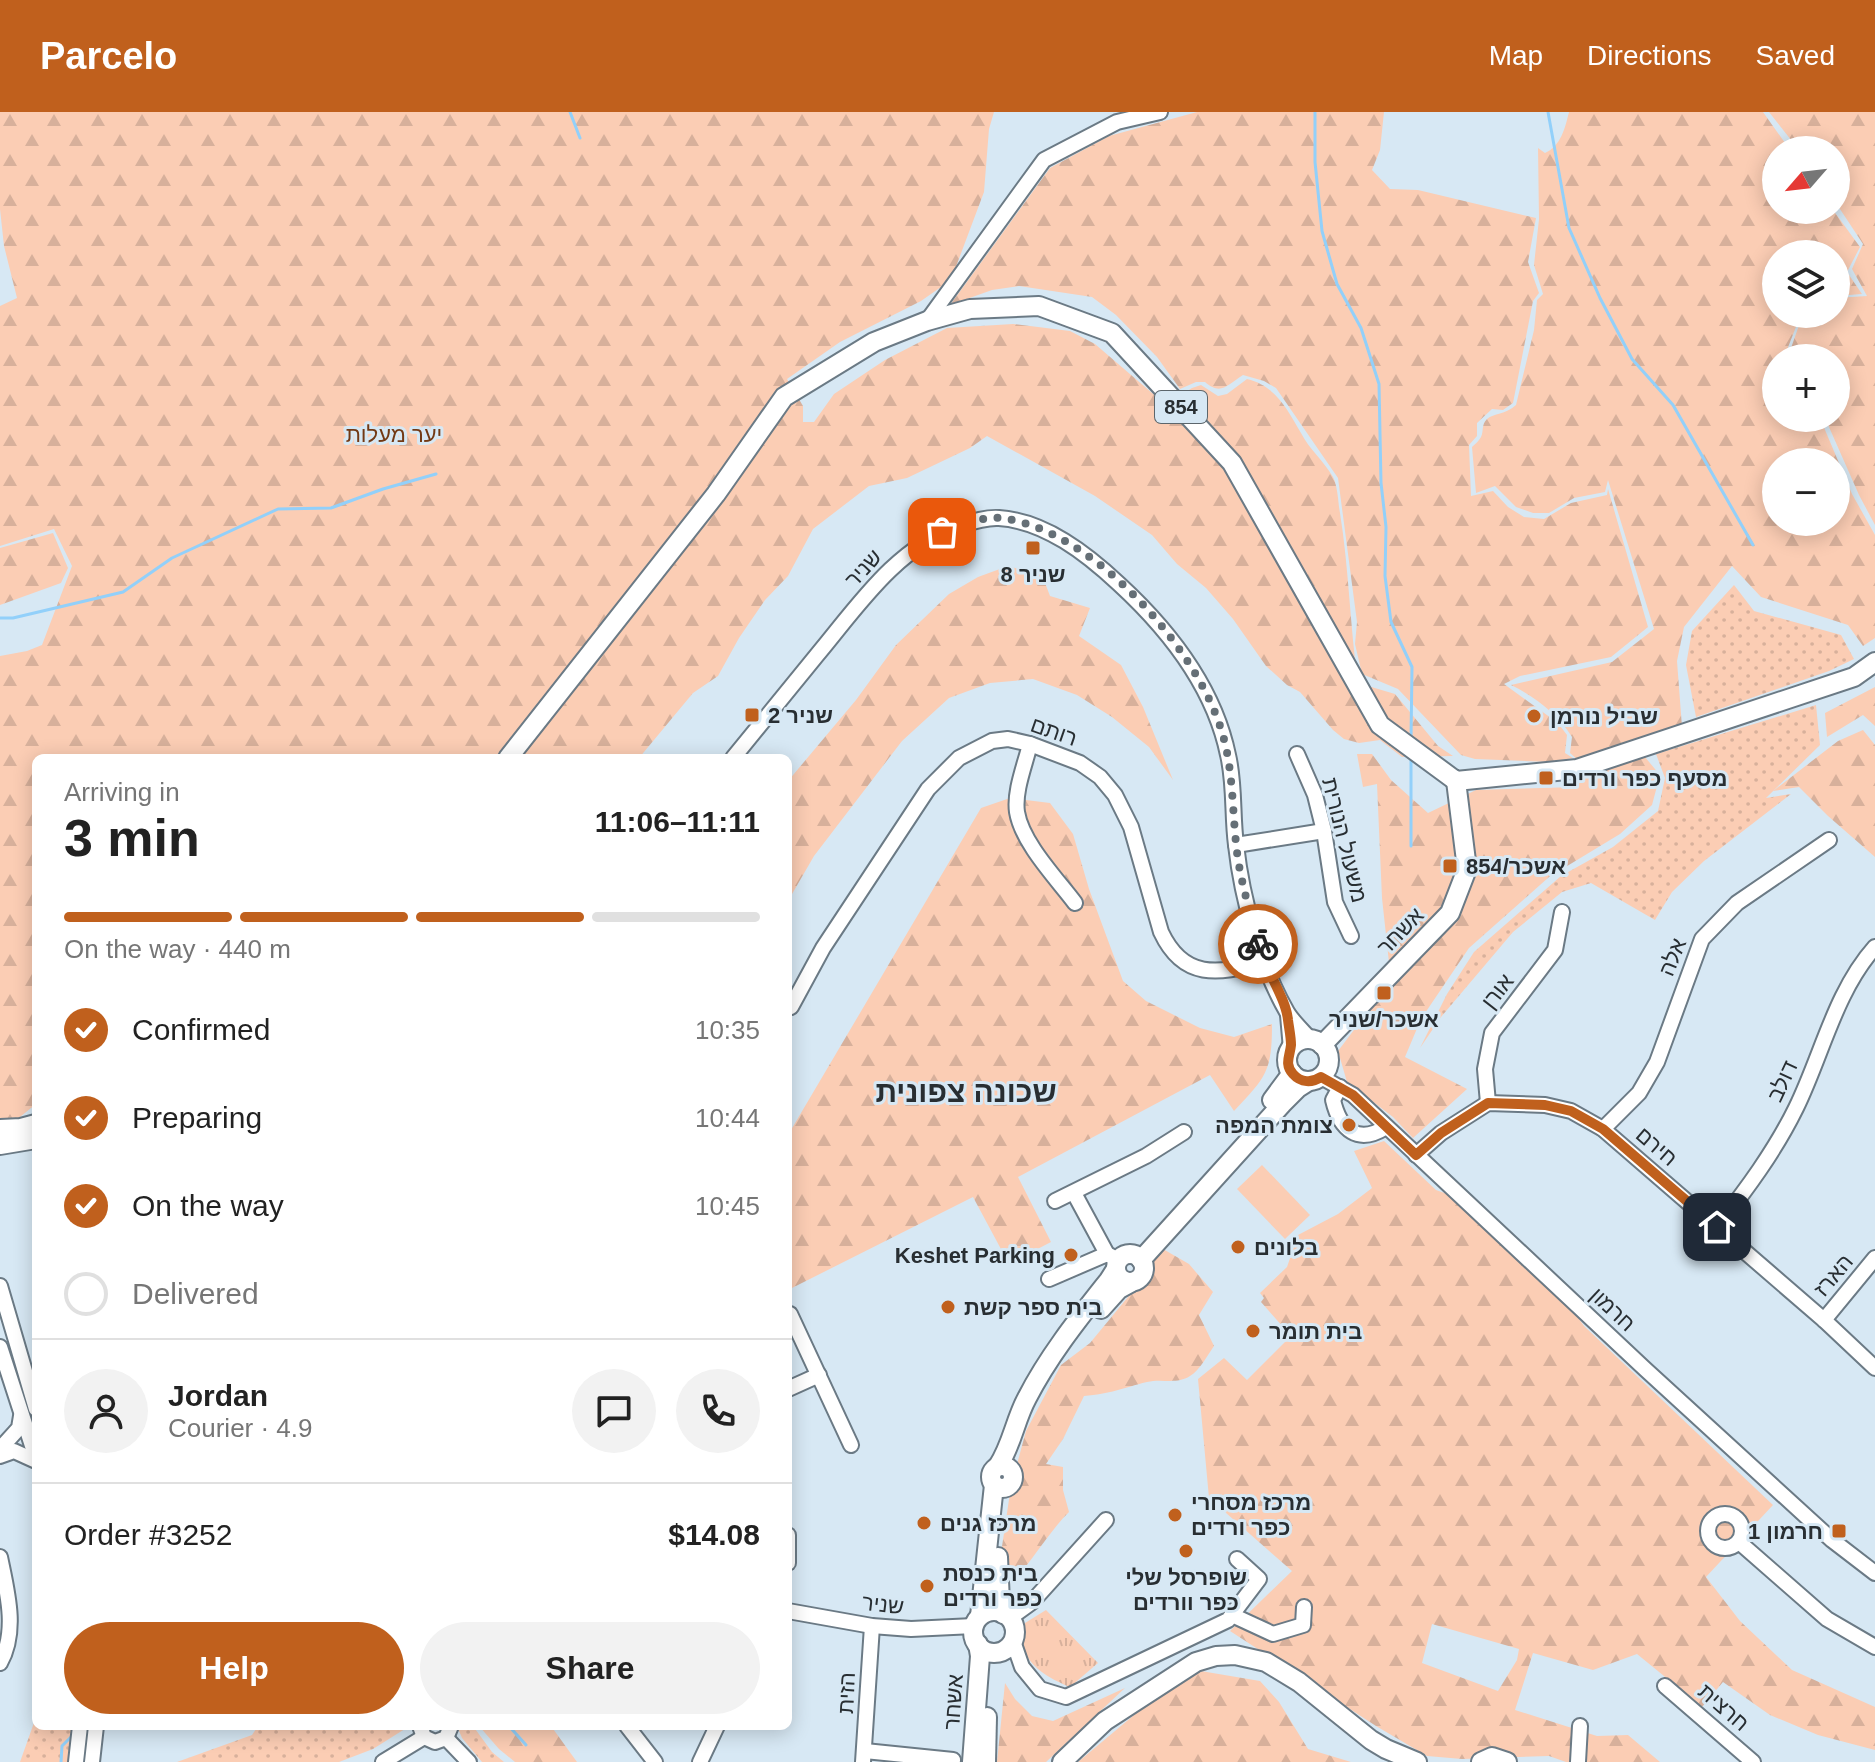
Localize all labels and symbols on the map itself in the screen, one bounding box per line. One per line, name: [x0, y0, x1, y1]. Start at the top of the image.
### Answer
north arrow: [1762, 136, 1850, 224]
road number: 854: [1155, 391, 1207, 423]
park label: יער מעלות: [346, 422, 442, 447]
pin: [908, 498, 976, 566]
marker: שניר 8: [1024, 539, 1042, 557]
street label: שניר: [840, 544, 887, 592]
place label: שניר 8: [1001, 562, 1065, 587]
place label: שניר 2: [768, 703, 833, 728]
place label: שביל נורמן: [1550, 704, 1658, 729]
marker: שניר 2: [743, 706, 761, 724]
marker: שביל נורמן: [1525, 707, 1543, 725]
street label: רותם: [1027, 712, 1080, 751]
place label: מסעף כפר ורדים: [1562, 766, 1727, 791]
marker: מסעף כפר ורדים: [1537, 769, 1555, 787]
street label: משעול הנורית: [1317, 775, 1372, 905]
place label: אשכר/854: [1466, 854, 1566, 879]
marker: אשכר/854: [1441, 857, 1459, 875]
street label: אשחר: [1372, 903, 1429, 960]
courier: [1218, 904, 1298, 984]
street label: אלה: [1654, 934, 1691, 980]
street label: אורן: [1476, 969, 1519, 1014]
marker: אשכר/שניר: [1375, 984, 1393, 1002]
place label: אשכר/שניר: [1329, 1007, 1439, 1032]
street label: דולב: [1762, 1057, 1803, 1106]
district label: שכונה צפונית: [875, 1075, 1057, 1108]
place label: צומת המפה: [1215, 1113, 1333, 1138]
marker: צומת המפה: [1340, 1116, 1358, 1134]
street label: חירם: [1631, 1122, 1682, 1171]
pin: [1683, 1193, 1751, 1261]
place label: בלונים: [1254, 1235, 1318, 1260]
marker: בלונים: [1229, 1238, 1247, 1256]
place label: Keshet Parking: [895, 1243, 1055, 1268]
marker: Keshet Parking: [1062, 1246, 1080, 1264]
street label: הארז: [1809, 1249, 1858, 1301]
street label: חרמון: [1585, 1282, 1640, 1336]
place label: בית ספר קשת: [964, 1295, 1102, 1320]
marker: בית ספר קשת: [939, 1298, 957, 1316]
place label: בית תומר: [1269, 1319, 1362, 1344]
marker: בית תומר: [1244, 1322, 1262, 1340]
place label: מרכז מסחרי כפר ורדים: [1191, 1490, 1311, 1540]
marker: מרכז מסחרי כפר ורדים: [1166, 1506, 1184, 1524]
place label: מרכז גנים: [940, 1511, 1036, 1536]
marker: מרכז גנים: [915, 1514, 933, 1532]
place label: חרמון 1: [1748, 1519, 1823, 1544]
marker: חרמון 1: [1830, 1522, 1848, 1540]
marker: שופרסל שלי כפר וורדים: [1177, 1542, 1195, 1560]
place label: בית כנסת כפר ורדים: [943, 1561, 1042, 1611]
place label: שופרסל שלי כפר וורדים: [1125, 1565, 1247, 1615]
marker: בית כנסת כפר ורדים: [918, 1577, 936, 1595]
street label: שניר: [861, 1590, 905, 1619]
street label: הזית: [833, 1672, 860, 1714]
street label: אשחר: [939, 1673, 968, 1731]
street label: חרצית: [1693, 1679, 1754, 1736]

